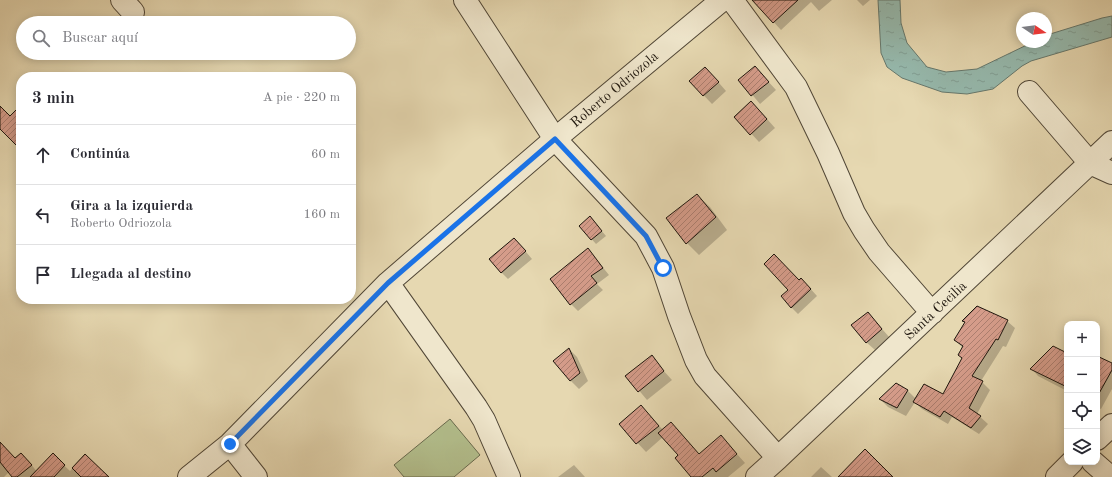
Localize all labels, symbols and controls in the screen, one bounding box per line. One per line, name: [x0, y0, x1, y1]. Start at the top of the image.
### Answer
north arrow: [1016, 12, 1052, 48]
search box: [16, 16, 356, 60]
icon: search: [30, 27, 52, 49]
text: Buscar aquí: [62, 31, 138, 46]
street label: Roberto Odriozola: [568, 49, 661, 130]
text: 3 min: [32, 90, 75, 107]
text: A pie · 220 m: [263, 91, 340, 104]
icon: ahead: [32, 144, 54, 166]
text: Continúa: [70, 147, 130, 162]
text: 60 m: [311, 148, 340, 161]
text: Gira a la izquierda: [70, 199, 193, 214]
icon: left: [32, 204, 54, 226]
text: 160 m: [303, 208, 340, 221]
text: Roberto Odriozola: [70, 217, 172, 230]
route start: [654, 259, 672, 277]
icon: arrive: [32, 264, 54, 286]
text: Llegada al destino: [70, 267, 191, 282]
street label: Santa Cecilia: [902, 279, 969, 343]
map controls: [1064, 321, 1100, 465]
button: +: [1064, 321, 1100, 357]
button: −: [1064, 357, 1100, 393]
button: locate: [1064, 393, 1100, 429]
button: layers: [1064, 429, 1100, 465]
route end: [221, 435, 239, 453]

